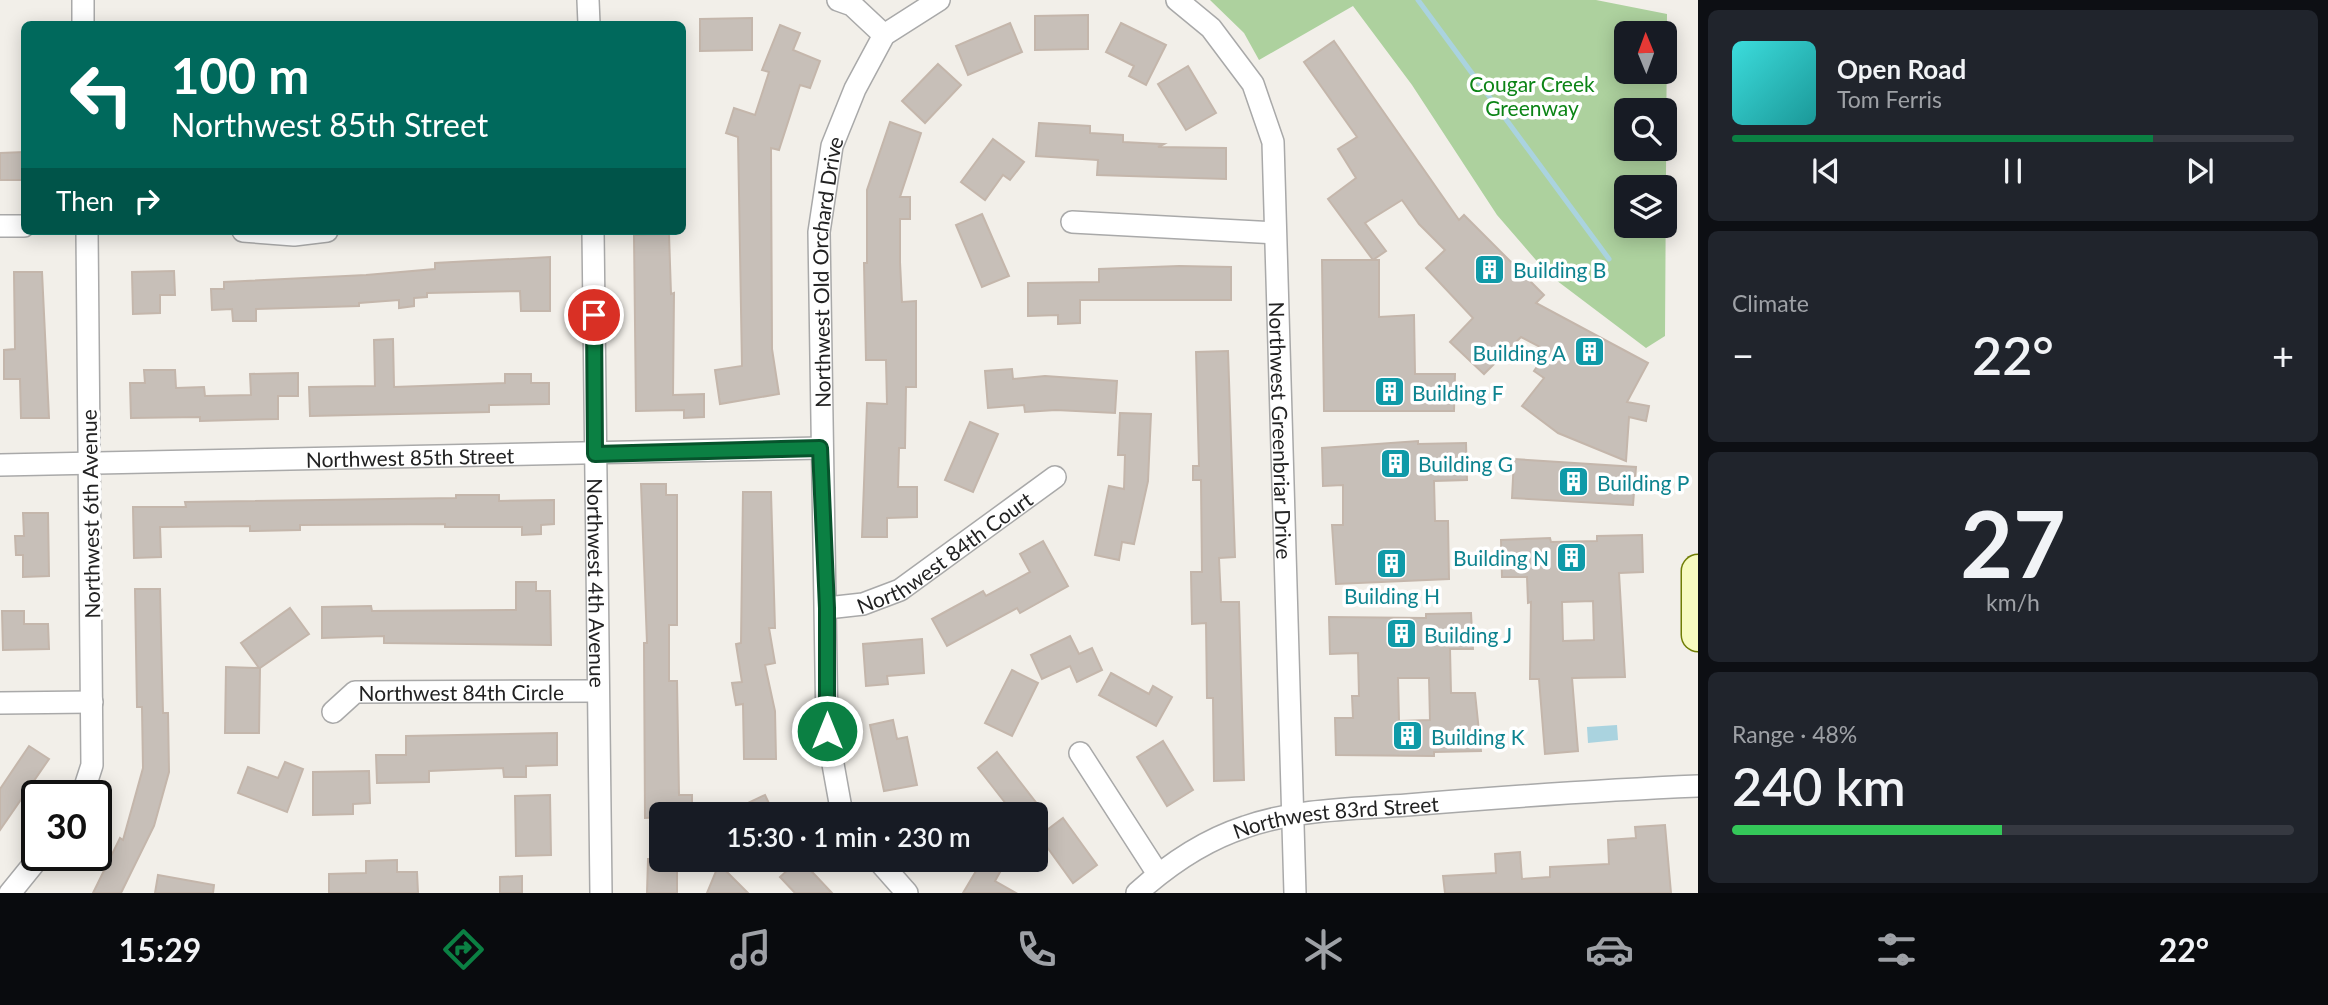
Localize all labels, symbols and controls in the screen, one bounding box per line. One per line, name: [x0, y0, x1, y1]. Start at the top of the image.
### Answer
north arrow: [1614, 21, 1676, 84]
map controls: [1614, 21, 1677, 238]
text: 100 m: [171, 46, 309, 104]
icon: left: [56, 49, 147, 140]
text: Open Road: [1837, 53, 1966, 85]
park label: Cougar Creek Greenway: [1469, 71, 1595, 120]
text: Tom Ferris: [1837, 85, 1942, 113]
button: search: [1614, 98, 1677, 161]
text: Northwest 85th Street: [171, 105, 488, 144]
street label: Northwest Old Orchard Drive: [806, 132, 847, 408]
icon: previous: [1807, 152, 1845, 190]
icon: pause: [1994, 152, 2032, 190]
icon: next: [2181, 152, 2219, 190]
button: layers: [1614, 175, 1677, 238]
icon: right: [128, 182, 166, 220]
text: Then: [56, 185, 114, 217]
building icon: Building B: [1473, 252, 1507, 286]
place label: Building B: [1513, 257, 1606, 282]
pin: [564, 285, 624, 345]
text: Climate: [1732, 289, 1809, 317]
icon: arrive: [575, 296, 613, 334]
street label: Northwest Greenbriar Drive: [1265, 301, 1298, 560]
text: 22°: [1972, 324, 2054, 386]
text: −: [1732, 332, 1754, 378]
text: +: [2272, 332, 2294, 378]
building icon: Building A: [1572, 335, 1606, 369]
place label: Building A: [1473, 340, 1567, 365]
building icon: Building F: [1372, 375, 1406, 409]
place label: Building F: [1412, 380, 1504, 405]
street label: Northwest 6th Avenue: [76, 409, 104, 619]
street label: Northwest 85th Street: [306, 442, 515, 471]
building icon: Building G: [1378, 446, 1412, 480]
place label: Building G: [1418, 451, 1513, 476]
building icon: Building P: [1557, 465, 1591, 499]
place label: Building P: [1597, 470, 1689, 495]
street label: Northwest 4th Avenue: [583, 478, 611, 688]
street label: Northwest 84th Court: [853, 485, 1037, 618]
text: 27: [1960, 488, 2066, 597]
building icon: Building N: [1555, 540, 1589, 574]
place label: Building N: [1453, 545, 1549, 570]
building icon: Building H: [1375, 546, 1409, 580]
place label: Building H: [1344, 583, 1440, 608]
text: km/h: [1986, 588, 2040, 616]
building icon: Building J: [1384, 617, 1418, 651]
place label: Building J: [1424, 622, 1512, 647]
street label: Northwest 84th Circle: [359, 679, 564, 704]
position arrow: [790, 694, 864, 768]
building icon: Building K: [1391, 719, 1425, 753]
text: Range · 48%: [1732, 720, 1857, 748]
place label: Building K: [1431, 724, 1525, 749]
text: 240 km: [1732, 755, 1906, 817]
speed limit sign: 30: [21, 780, 112, 871]
street label: Northwest 83rd Street: [1229, 790, 1440, 843]
text: 15:30 · 1 min · 230 m: [726, 821, 971, 853]
icon: directions: [439, 925, 488, 974]
icon: music: [726, 925, 775, 974]
icon: phone: [1012, 925, 1061, 974]
icon: climate: [1299, 925, 1348, 974]
icon: car: [1585, 925, 1634, 974]
icon: filters: [1872, 925, 1921, 974]
text: 15:29: [119, 930, 201, 969]
text: 22°: [2159, 930, 2209, 969]

